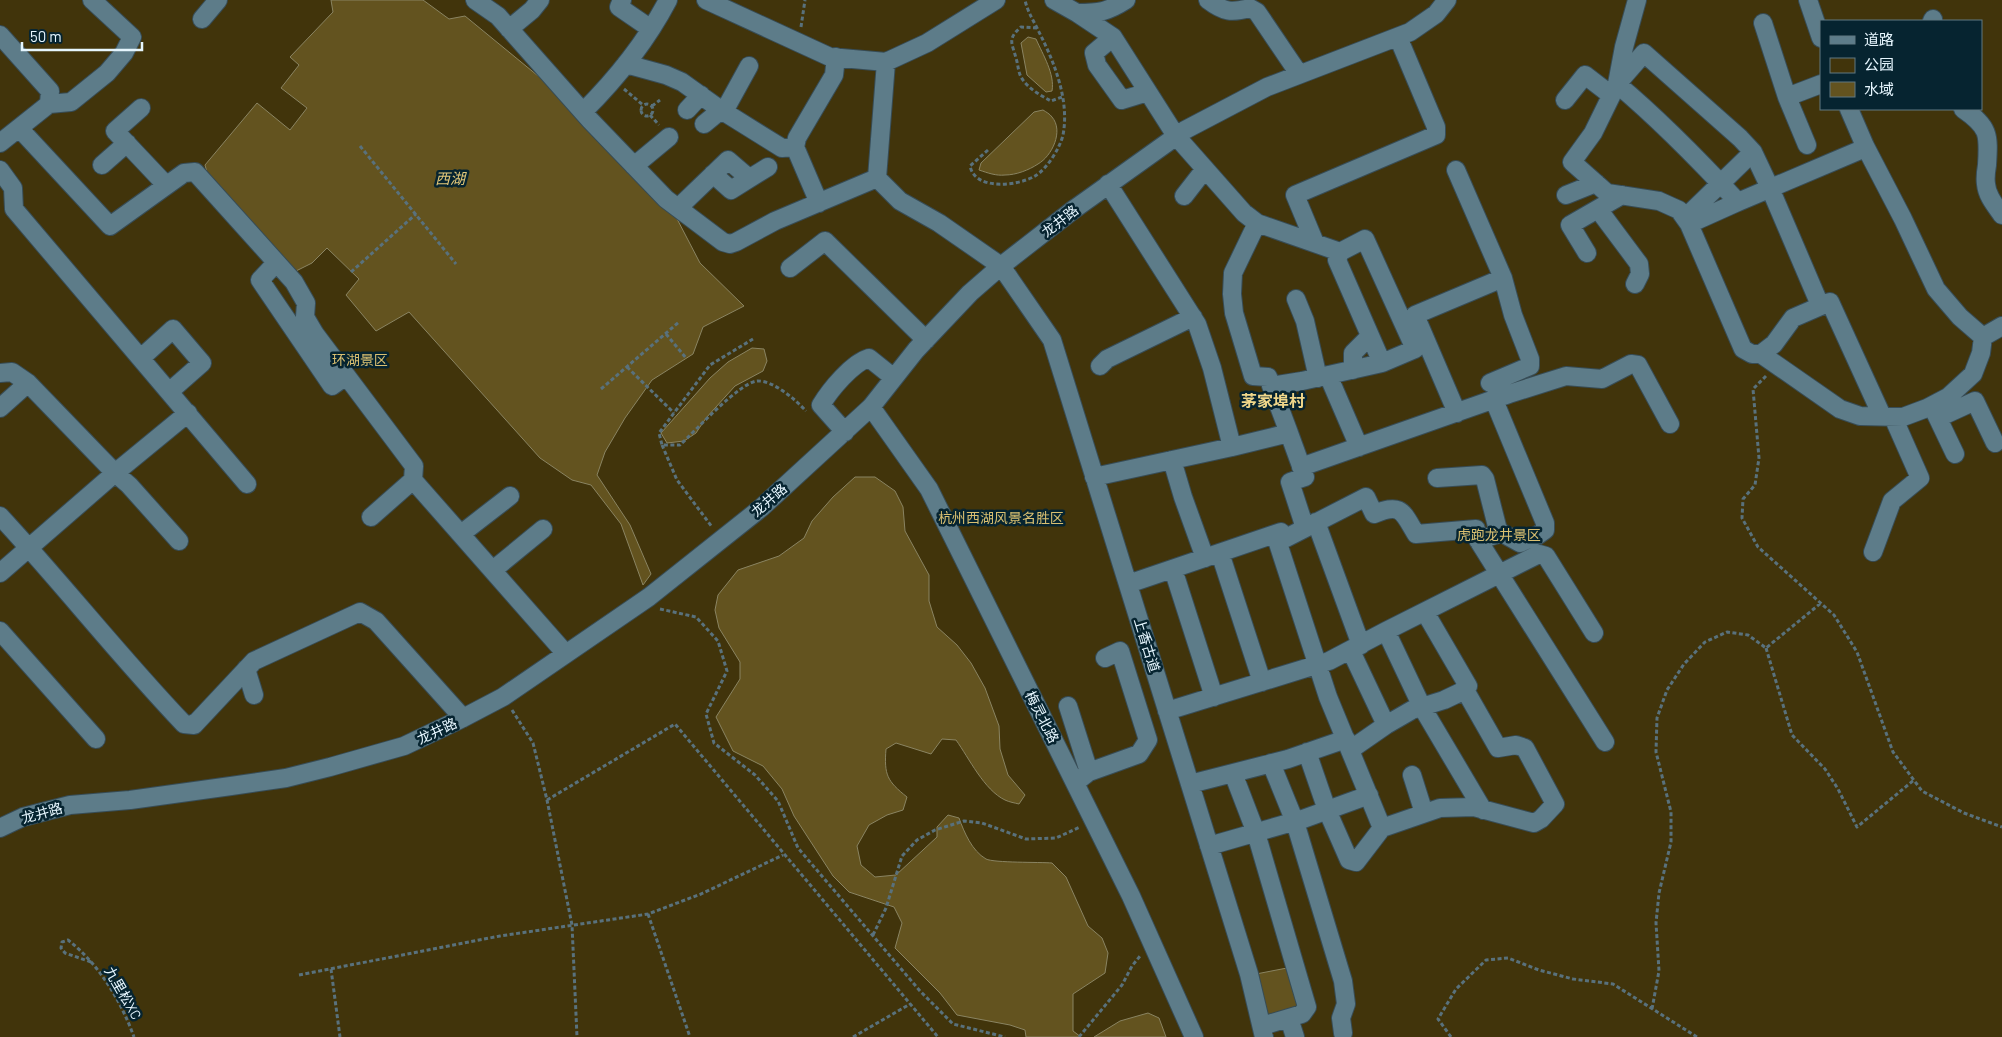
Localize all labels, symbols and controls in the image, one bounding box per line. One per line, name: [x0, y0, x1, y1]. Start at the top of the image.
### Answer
scale bar: [22, 20, 142, 52]
legend: [1820, 20, 1982, 110]
text: 50 m: [30, 27, 62, 45]
text: 道路: [1864, 30, 1894, 48]
text: 公园: [1864, 55, 1894, 73]
text: 水域: [1864, 80, 1894, 98]
water label: 西湖: [435, 169, 467, 187]
street label: 龙井路: [1038, 201, 1081, 240]
park label: 环湖景区: [332, 351, 388, 368]
district label: 茅家埠村: [1241, 391, 1305, 410]
street label: 龙井路: [747, 479, 790, 520]
park label: 杭州西湖风景名胜区: [938, 509, 1064, 526]
park label: 虎跑龙井景区: [1457, 526, 1541, 543]
street label: 上香古道: [1131, 616, 1164, 674]
street label: 梅灵北路: [1022, 688, 1063, 746]
street label: 龙井路: [414, 714, 459, 747]
street label: 龙井路: [19, 799, 64, 826]
street label: 九里松XC: [101, 963, 145, 1022]

